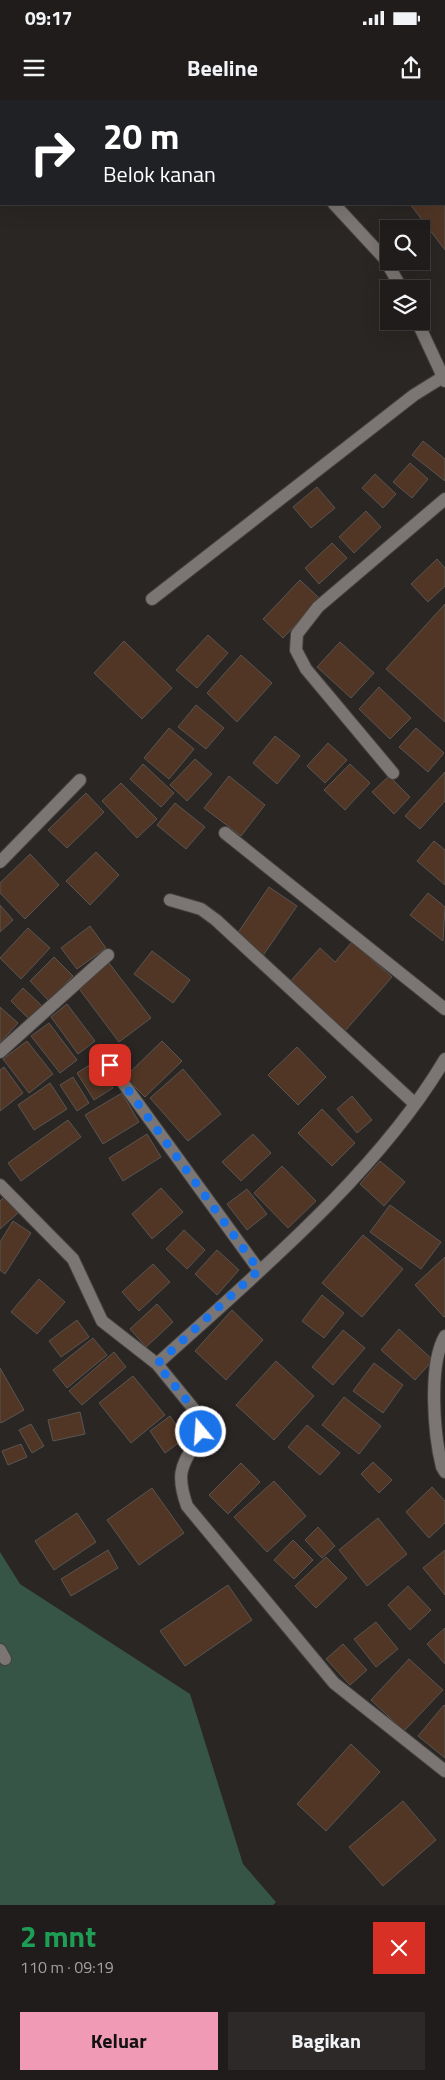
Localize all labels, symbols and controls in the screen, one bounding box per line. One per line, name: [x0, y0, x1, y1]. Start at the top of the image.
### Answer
text: 09:17: [25, 3, 72, 32]
text: Beeline: [187, 51, 258, 85]
icon: menu: [20, 54, 48, 82]
icon: share: [397, 54, 425, 82]
text: 20 m: [103, 109, 179, 163]
icon: right: [20, 120, 85, 185]
text: Belok kanan: [103, 157, 216, 191]
map controls: [380, 220, 430, 330]
button: search: [380, 220, 430, 270]
button: layers: [380, 280, 430, 330]
pin: [89, 1044, 131, 1086]
icon: arrive: [96, 1051, 124, 1079]
position arrow: [174, 1405, 226, 1457]
text: 2 mnt: [20, 1913, 96, 1959]
button: close: [373, 1922, 425, 1974]
text: 110 m · 09:19: [20, 1955, 114, 1979]
button: Keluar: [20, 2012, 218, 2070]
button: Bagikan: [228, 2012, 425, 2070]

